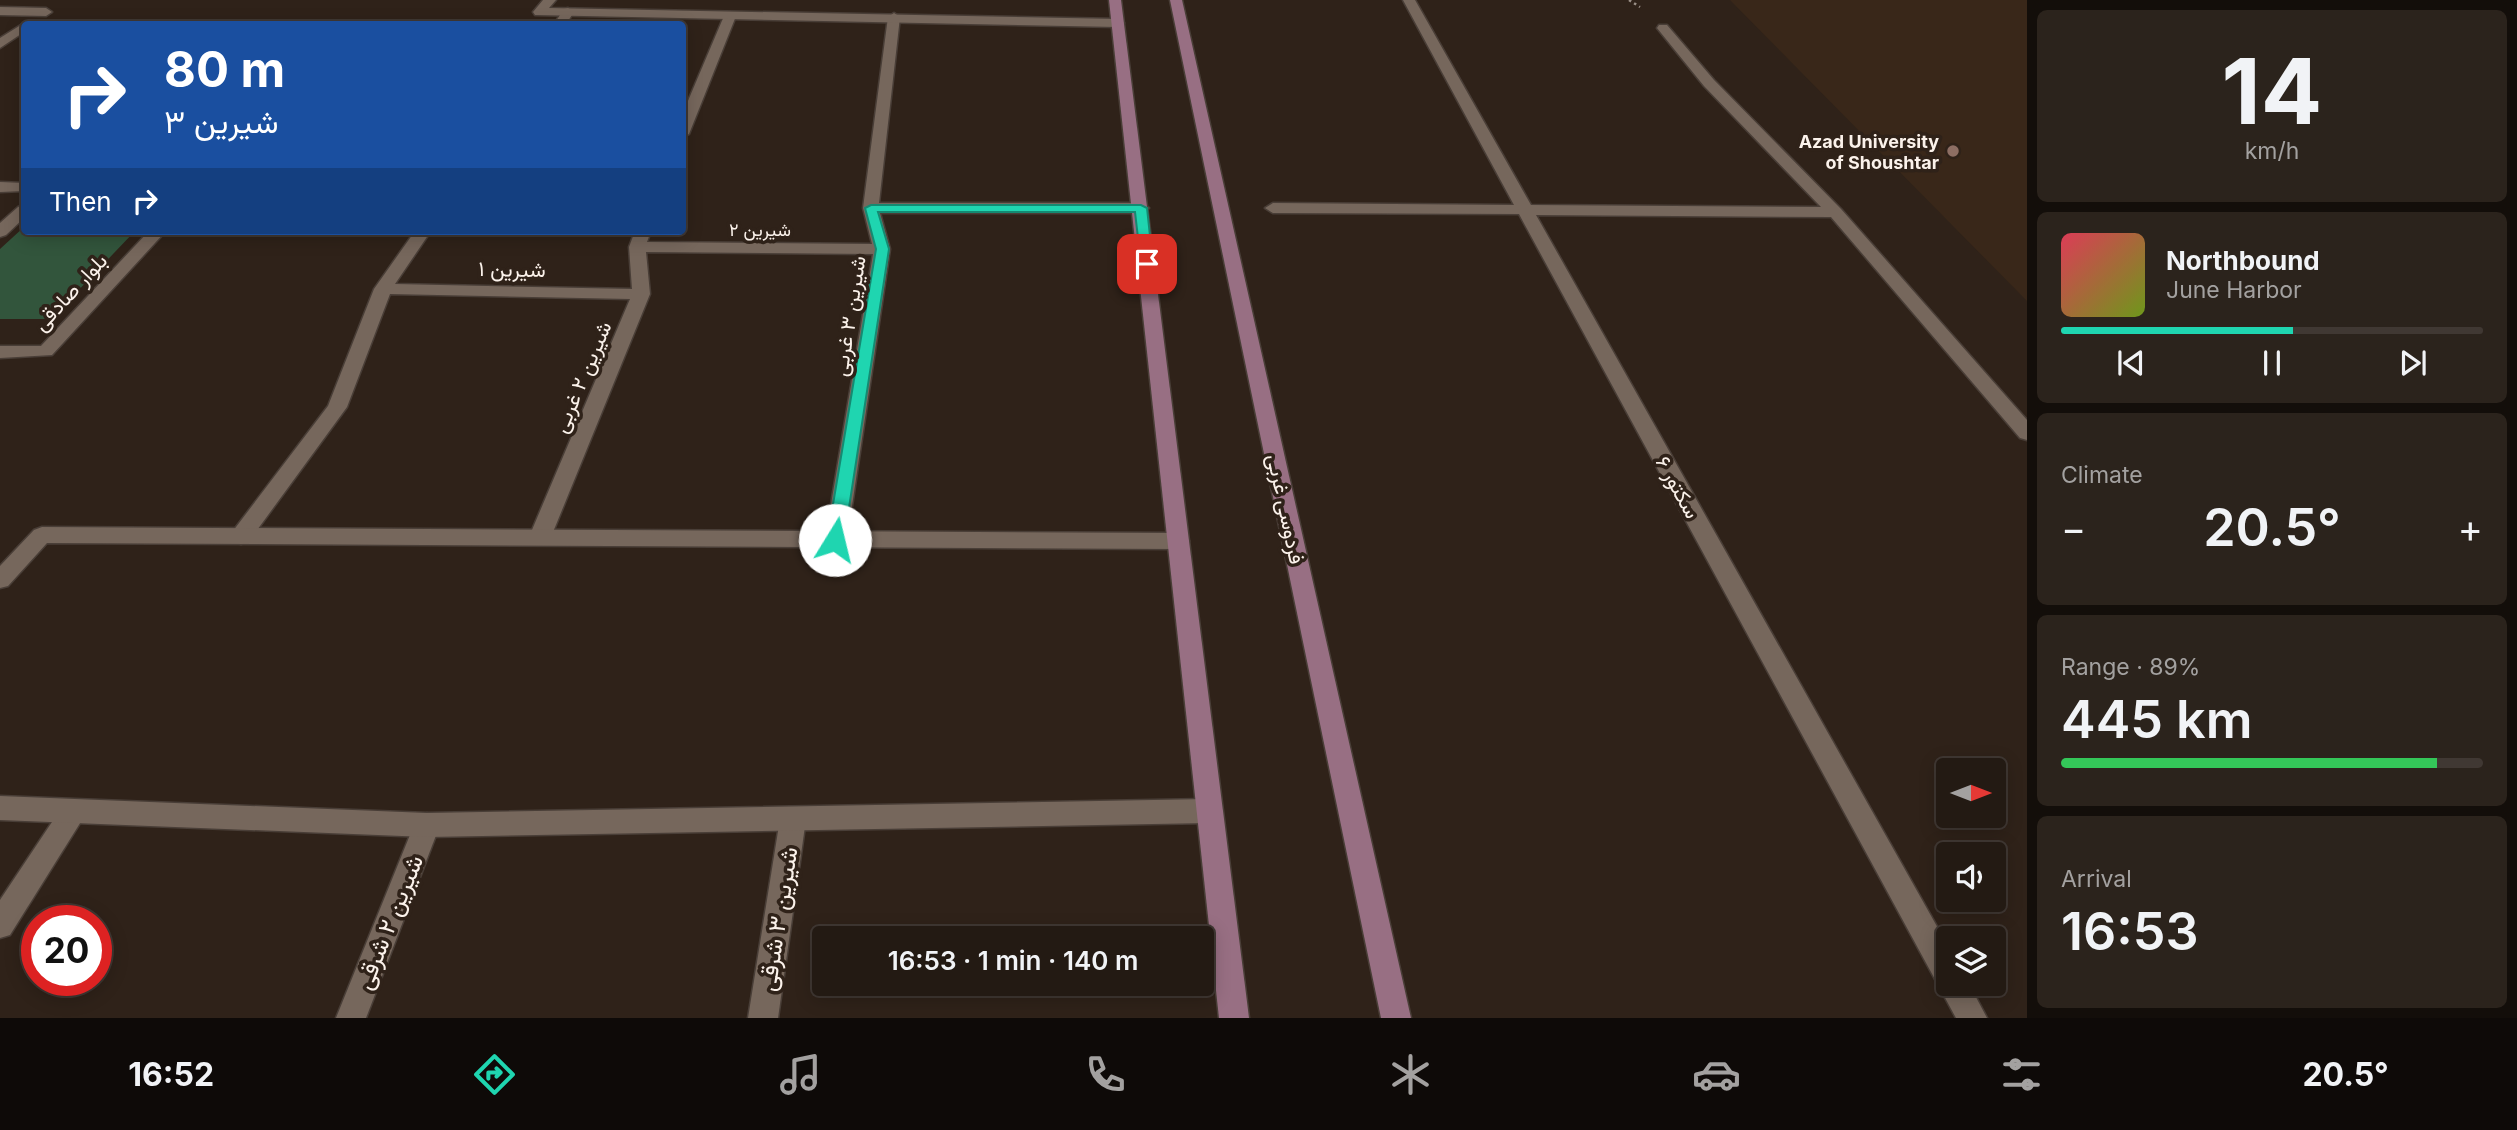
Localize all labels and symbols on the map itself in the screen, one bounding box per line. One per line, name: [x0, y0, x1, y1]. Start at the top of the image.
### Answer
place label: Azad University of Shoushtar: [1799, 131, 1939, 173]
marker: Azad University of Shoushtar: [1945, 143, 1961, 159]
street label: شیرین ۲: [729, 219, 791, 241]
pin: [1117, 234, 1177, 294]
street label: بلوار صادقی: [28, 248, 113, 337]
street label: شیرین ۳ غربی: [827, 254, 872, 378]
street label: شیرین ۱: [478, 256, 546, 283]
street label: شیرین ۲ غربی: [547, 318, 618, 437]
street label: سکتور ۶: [1650, 451, 1705, 523]
street label: فردوسی غربی: [1261, 452, 1310, 567]
position arrow: [798, 503, 872, 577]
north arrow: [1936, 758, 2006, 828]
street label: شیرین ۳ شرقی: [752, 845, 805, 993]
street label: شیرین ۲ شرقی: [349, 851, 430, 994]
speed limit sign: 20: [21, 905, 112, 996]

